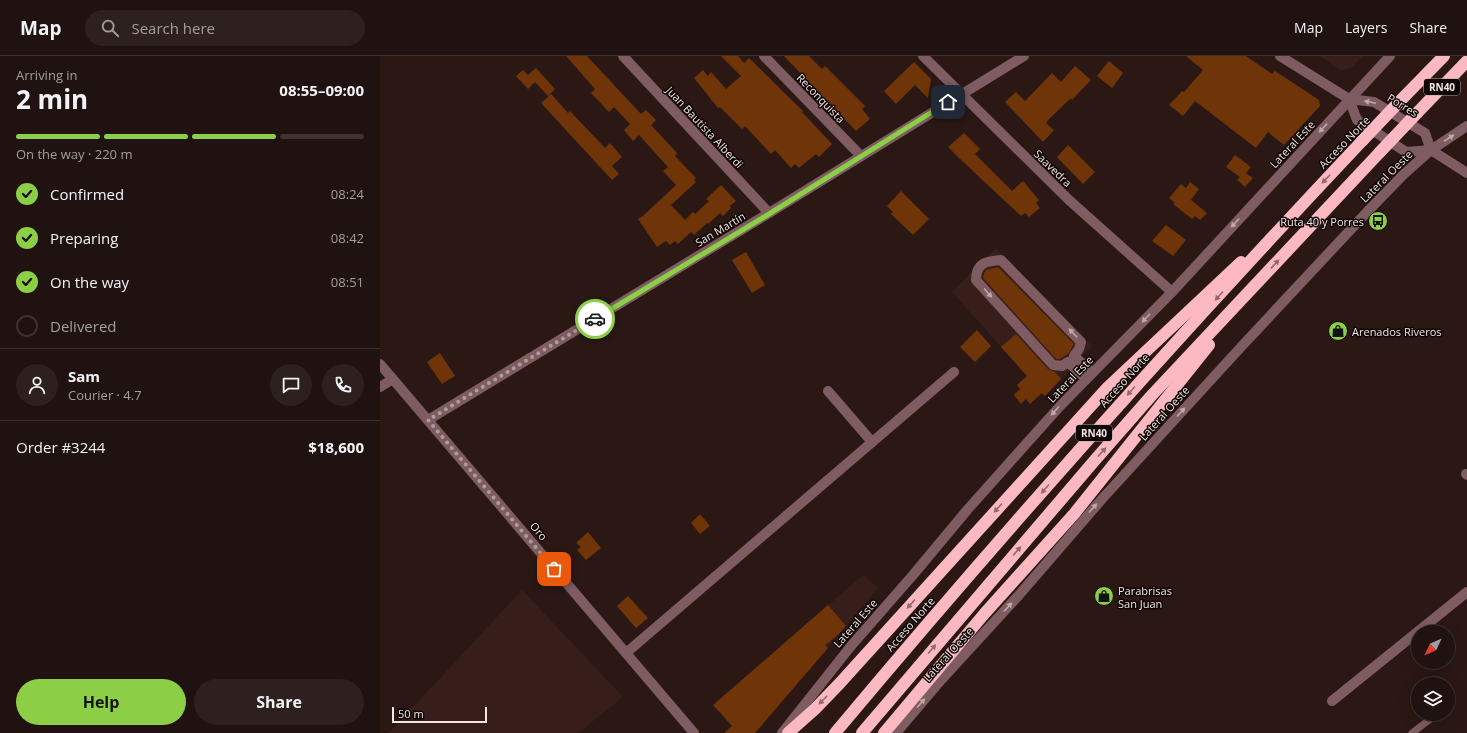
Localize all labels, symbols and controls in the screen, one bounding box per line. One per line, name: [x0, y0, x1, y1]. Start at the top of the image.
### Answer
search box: [85, 10, 365, 46]
text: Map: [20, 15, 61, 41]
icon: search: [99, 17, 121, 39]
text: Search here: [131, 18, 215, 38]
text: Map: [1294, 18, 1323, 37]
text: Layers: [1345, 18, 1387, 37]
text: Share: [1409, 18, 1447, 37]
text: Arriving in: [16, 66, 78, 84]
street label: Reconquista: [794, 70, 848, 126]
road number: RN40: [1424, 79, 1460, 95]
text: 08:55–09:00: [279, 80, 364, 100]
text: 2 min: [16, 81, 88, 117]
street label: Juan Bautista Alberdi: [662, 82, 747, 171]
pin: [931, 85, 965, 119]
street label: Porres: [1385, 90, 1421, 120]
icon: home: [937, 91, 959, 113]
one-way arrow: [1364, 99, 1376, 105]
street label: Acceso Norte: [1315, 112, 1373, 172]
street label: Lateral Este: [1266, 117, 1318, 171]
one-way arrow: [1318, 123, 1328, 133]
one-way arrow: [1444, 134, 1454, 142]
text: On the way · 220 m: [16, 145, 132, 163]
street label: Saavedra: [1031, 146, 1075, 190]
street label: Lateral Oeste: [1357, 147, 1415, 205]
one-way arrow: [1322, 175, 1331, 184]
icon: check: [16, 183, 38, 205]
text: Confirmed: [50, 184, 124, 204]
text: 08:24: [331, 185, 364, 203]
street label: San Martín: [692, 208, 748, 250]
bus stop icon: Ruta 40 y Porres: [1367, 210, 1389, 232]
place label: Ruta 40 y Porres: [1280, 214, 1364, 229]
one-way arrow: [1231, 219, 1240, 228]
icon: check: [16, 227, 38, 249]
text: Preparing: [50, 228, 118, 248]
text: 08:42: [331, 229, 364, 247]
one-way arrow: [1270, 259, 1280, 269]
icon: check: [16, 271, 38, 293]
text: On the way: [50, 272, 129, 292]
text: 08:51: [331, 273, 364, 291]
one-way arrow: [983, 288, 992, 298]
one-way arrow: [1214, 291, 1224, 301]
courier: [575, 299, 615, 339]
icon: car: [584, 308, 606, 330]
one-way arrow: [1141, 313, 1151, 323]
text: Delivered: [50, 316, 117, 336]
shop icon: Arenados Riveros: [1327, 320, 1349, 342]
place label: Arenados Riveros: [1352, 324, 1442, 339]
one-way arrow: [1068, 328, 1078, 338]
street label: Acceso Norte: [1096, 350, 1152, 410]
street label: Lateral Este: [1044, 352, 1096, 406]
button: person: [16, 364, 58, 406]
button: chat: [270, 364, 312, 406]
button: phone: [322, 364, 364, 406]
text: Sam: [68, 366, 100, 386]
street label: Lateral Oeste: [1136, 383, 1192, 443]
text: Courier · 4.7: [68, 386, 142, 404]
one-way arrow: [1127, 387, 1136, 396]
one-way arrow: [1051, 406, 1060, 417]
one-way arrow: [1176, 407, 1185, 417]
road number: RN40: [1076, 425, 1112, 441]
text: Order #3244: [16, 437, 105, 457]
text: $18,600: [308, 437, 364, 457]
one-way arrow: [1097, 447, 1106, 458]
one-way arrow: [1040, 484, 1050, 494]
one-way arrow: [994, 503, 1003, 513]
one-way arrow: [1089, 503, 1098, 514]
street label: Oro: [527, 519, 551, 544]
one-way arrow: [1012, 546, 1021, 556]
pin: [537, 552, 571, 586]
icon: bag: [543, 558, 565, 580]
place label: Parabrisas San Juan: [1118, 583, 1172, 611]
shop icon: Parabrisas San Juan: [1093, 585, 1115, 607]
street label: Acceso Norte: [882, 593, 938, 655]
street label: Lateral Este: [830, 596, 880, 650]
one-way arrow: [907, 600, 916, 609]
one-way arrow: [1003, 602, 1012, 611]
street label: Lateral Oeste: [920, 624, 976, 684]
north arrow: [1411, 625, 1455, 669]
map controls: [1411, 625, 1455, 721]
one-way arrow: [928, 644, 937, 655]
button: layers: [1411, 677, 1455, 721]
button: Help: [16, 679, 186, 725]
button: Share: [194, 679, 364, 725]
one-way arrow: [818, 695, 828, 705]
one-way arrow: [916, 698, 925, 708]
scale bar: [392, 705, 487, 724]
text: 50 m: [398, 706, 424, 721]

